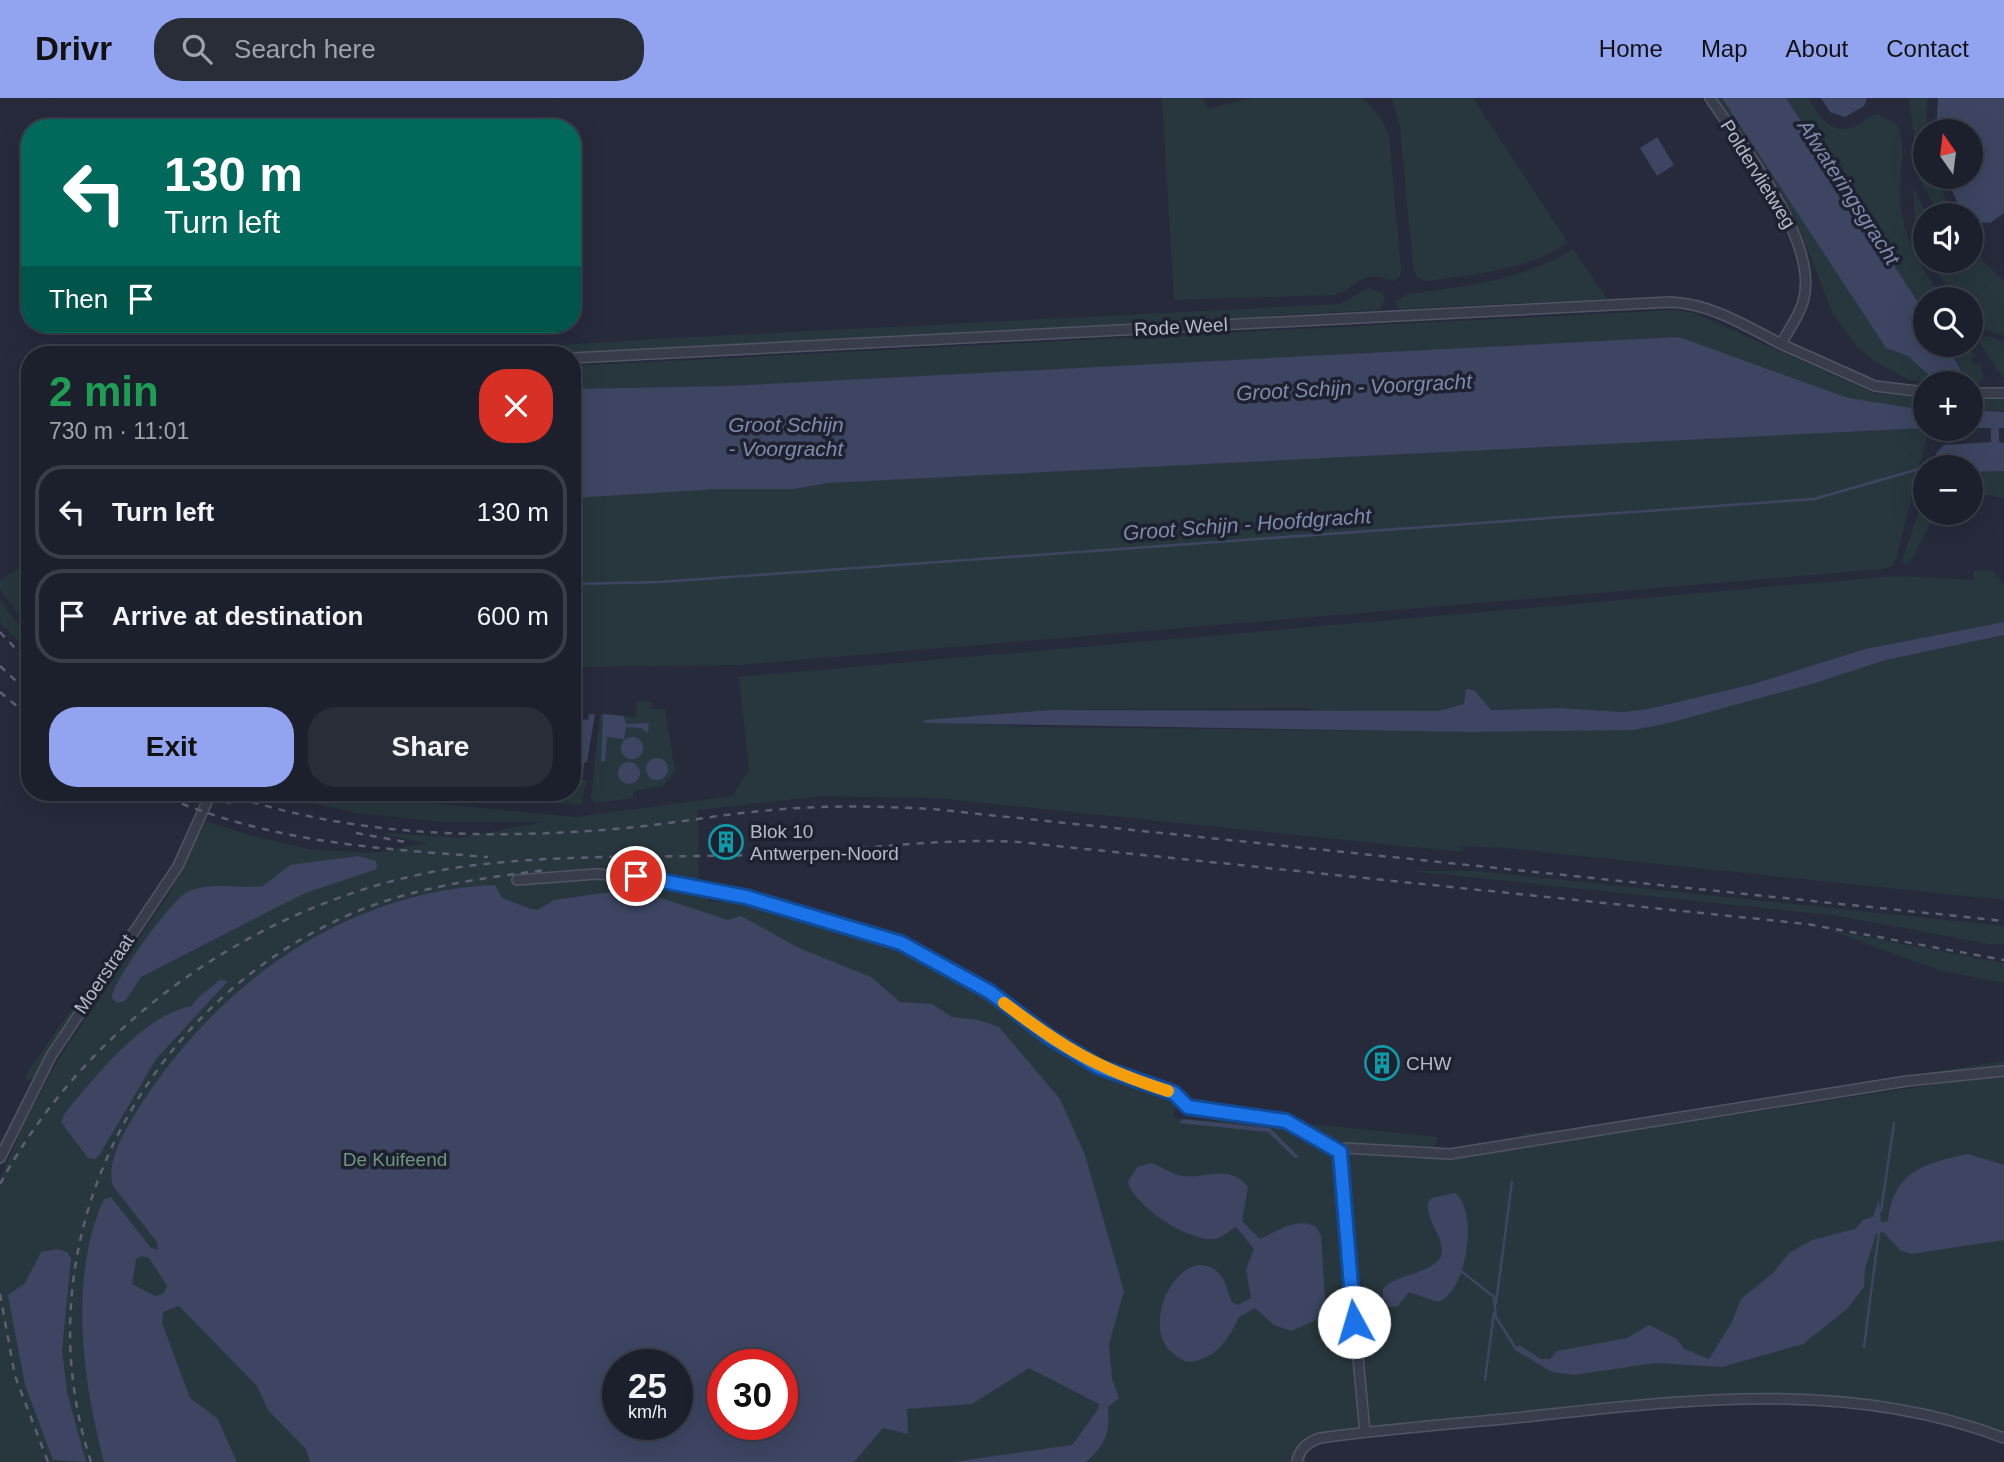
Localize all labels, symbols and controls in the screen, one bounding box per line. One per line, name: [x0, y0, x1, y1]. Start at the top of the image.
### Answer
search box: [154, 18, 644, 81]
text: Drivr: [35, 30, 112, 67]
icon: search: [178, 30, 216, 68]
text: Search here: [234, 34, 376, 64]
text: Home: [1599, 35, 1663, 62]
text: Map: [1701, 35, 1748, 62]
text: About: [1786, 35, 1848, 62]
text: Contact: [1886, 35, 1969, 62]
water label: Afwateringsgracht: [1792, 114, 1905, 270]
street label: Poldervlietweg: [1716, 116, 1800, 232]
north arrow: [1913, 119, 1983, 189]
map controls: [1913, 119, 1983, 525]
icon: left: [49, 147, 140, 238]
text: 130 m: [164, 147, 303, 201]
button: sound: [1913, 203, 1983, 273]
text: Turn left: [164, 204, 280, 240]
icon: arrive: [122, 280, 160, 318]
text: Then: [49, 284, 108, 314]
button: search: [1913, 287, 1983, 357]
street label: Rode Weel: [1134, 314, 1228, 340]
text: 2 min: [49, 368, 159, 415]
button: close: [479, 369, 553, 443]
water label: Groot Schijn - Voorgracht: [1235, 369, 1474, 405]
button: +: [1913, 371, 1983, 441]
water label: Groot Schijn - Voorgracht: [728, 413, 845, 460]
text: 730 m · 11:01: [49, 418, 189, 444]
button: −: [1913, 455, 1983, 525]
icon: left: [53, 493, 91, 531]
text: Turn left: [112, 497, 214, 527]
text: 130 m: [477, 497, 549, 527]
water label: Groot Schijn - Hoofdgracht: [1122, 504, 1373, 544]
icon: arrive: [53, 597, 91, 635]
text: Arrive at destination: [112, 601, 363, 631]
text: 600 m: [477, 601, 549, 631]
button: Exit: [49, 707, 294, 787]
button: Share: [308, 707, 553, 787]
place label: Blok 10 Antwerpen-Noord: [750, 821, 899, 864]
building icon: Blok 10 Antwerpen-Noord: [707, 823, 745, 861]
pin: [606, 846, 666, 906]
icon: arrive: [617, 857, 655, 895]
street label: Moerstraat: [70, 930, 138, 1018]
building icon: CHW: [1363, 1044, 1401, 1082]
place label: CHW: [1406, 1053, 1451, 1074]
park label: De Kuifeend: [343, 1149, 447, 1170]
position arrow: [1317, 1285, 1391, 1359]
speed limit sign: 30: [707, 1349, 798, 1440]
text: 25: [628, 1366, 667, 1405]
text: km/h: [628, 1402, 667, 1422]

